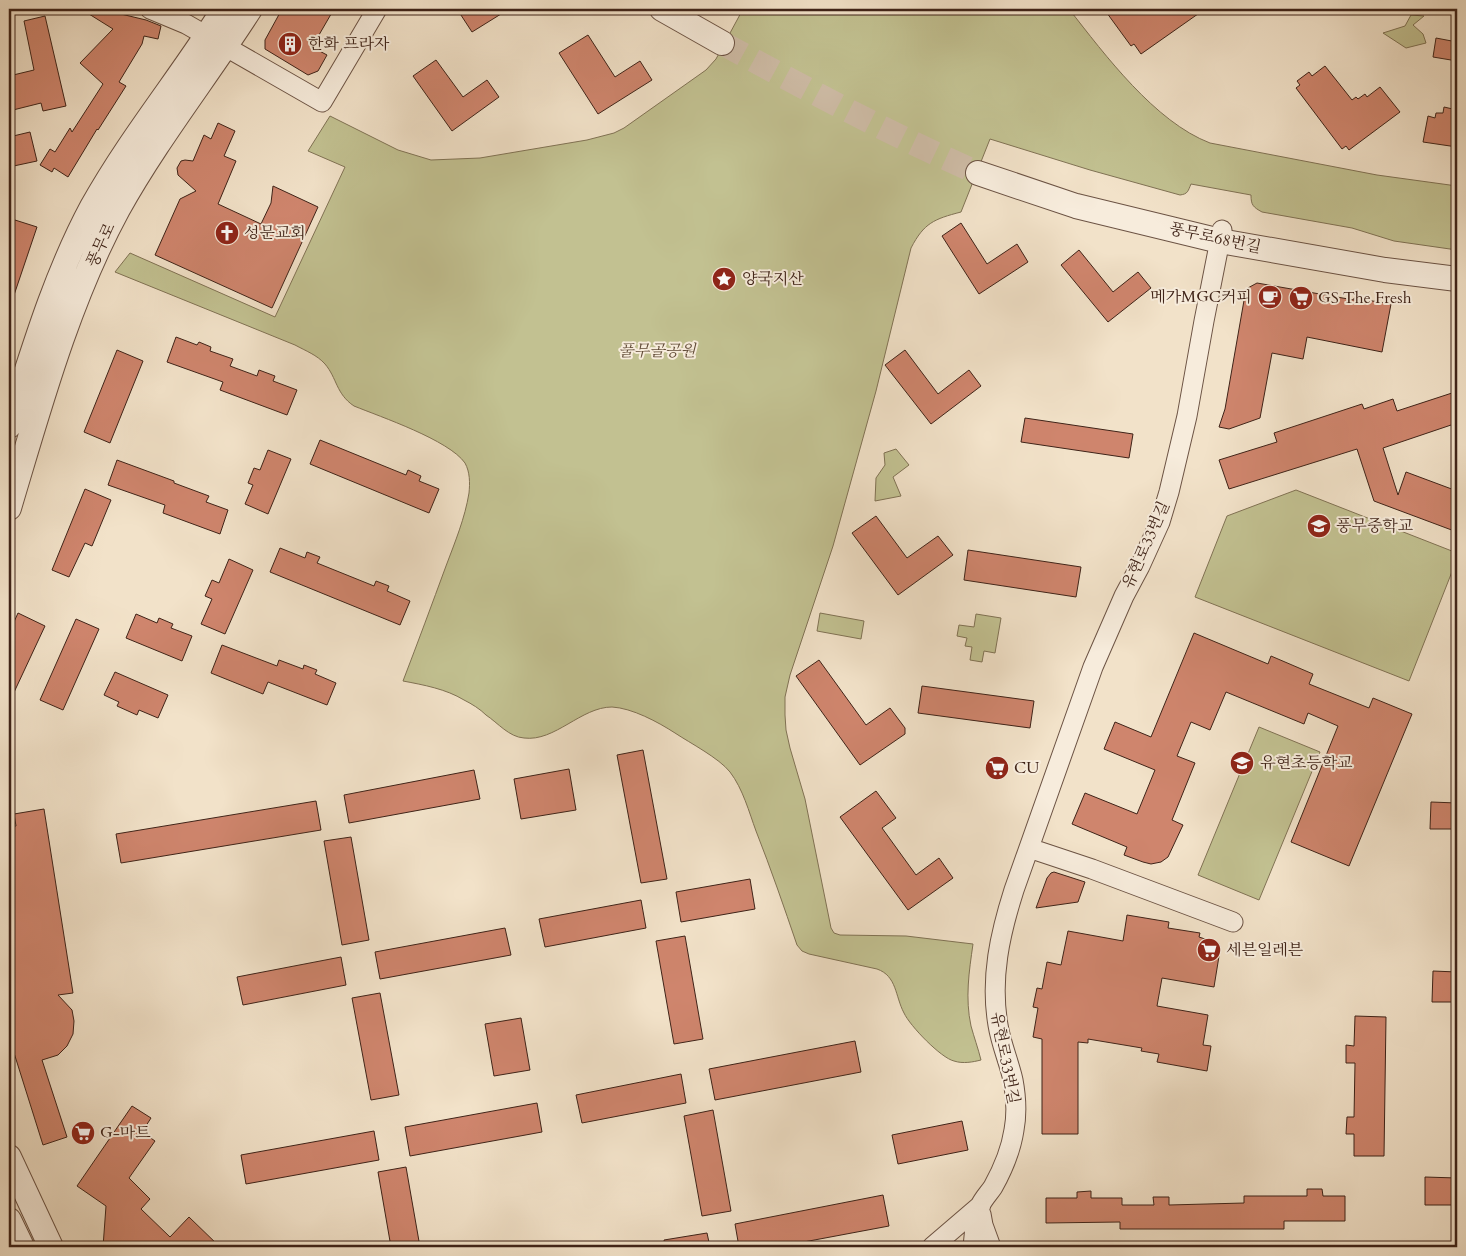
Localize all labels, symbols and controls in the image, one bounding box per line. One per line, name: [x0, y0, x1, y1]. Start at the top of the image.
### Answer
building icon: 한화 프라자: [277, 31, 303, 57]
place label: 한화 프라자: [308, 33, 390, 55]
street label: 풍무로68번길: [1167, 218, 1263, 258]
street label: 풍무로: [81, 219, 121, 271]
church icon: 성문교회: [214, 220, 240, 246]
place label: 성문교회: [244, 222, 306, 244]
place icon: 양국지산: [711, 266, 737, 292]
place label: 양국지산: [742, 268, 804, 290]
cafe icon: 메가MGC커피: [1257, 284, 1283, 310]
supermarket icon: GS The Fresh: [1288, 285, 1314, 311]
place label: 메가MGC커피: [1150, 286, 1252, 308]
place label: GS The Fresh: [1318, 287, 1412, 309]
park label: 풀무골공원: [618, 340, 697, 362]
street label: 유현로33번길: [1117, 498, 1175, 592]
school or university icon: 풍무중학교: [1306, 513, 1332, 539]
place label: 풍무중학교: [1336, 515, 1413, 537]
school or university icon: 유현초등학교: [1229, 750, 1255, 776]
place label: 유현초등학교: [1260, 752, 1353, 774]
supermarket icon: CU: [984, 755, 1010, 781]
place label: CU: [1014, 757, 1039, 779]
supermarket icon: 세븐일레븐: [1196, 937, 1222, 963]
place label: 세븐일레븐: [1226, 939, 1304, 961]
street label: 유현로33번길: [985, 1010, 1025, 1106]
supermarket icon: G-마트: [70, 1120, 96, 1146]
place label: G-마트: [100, 1122, 151, 1144]

